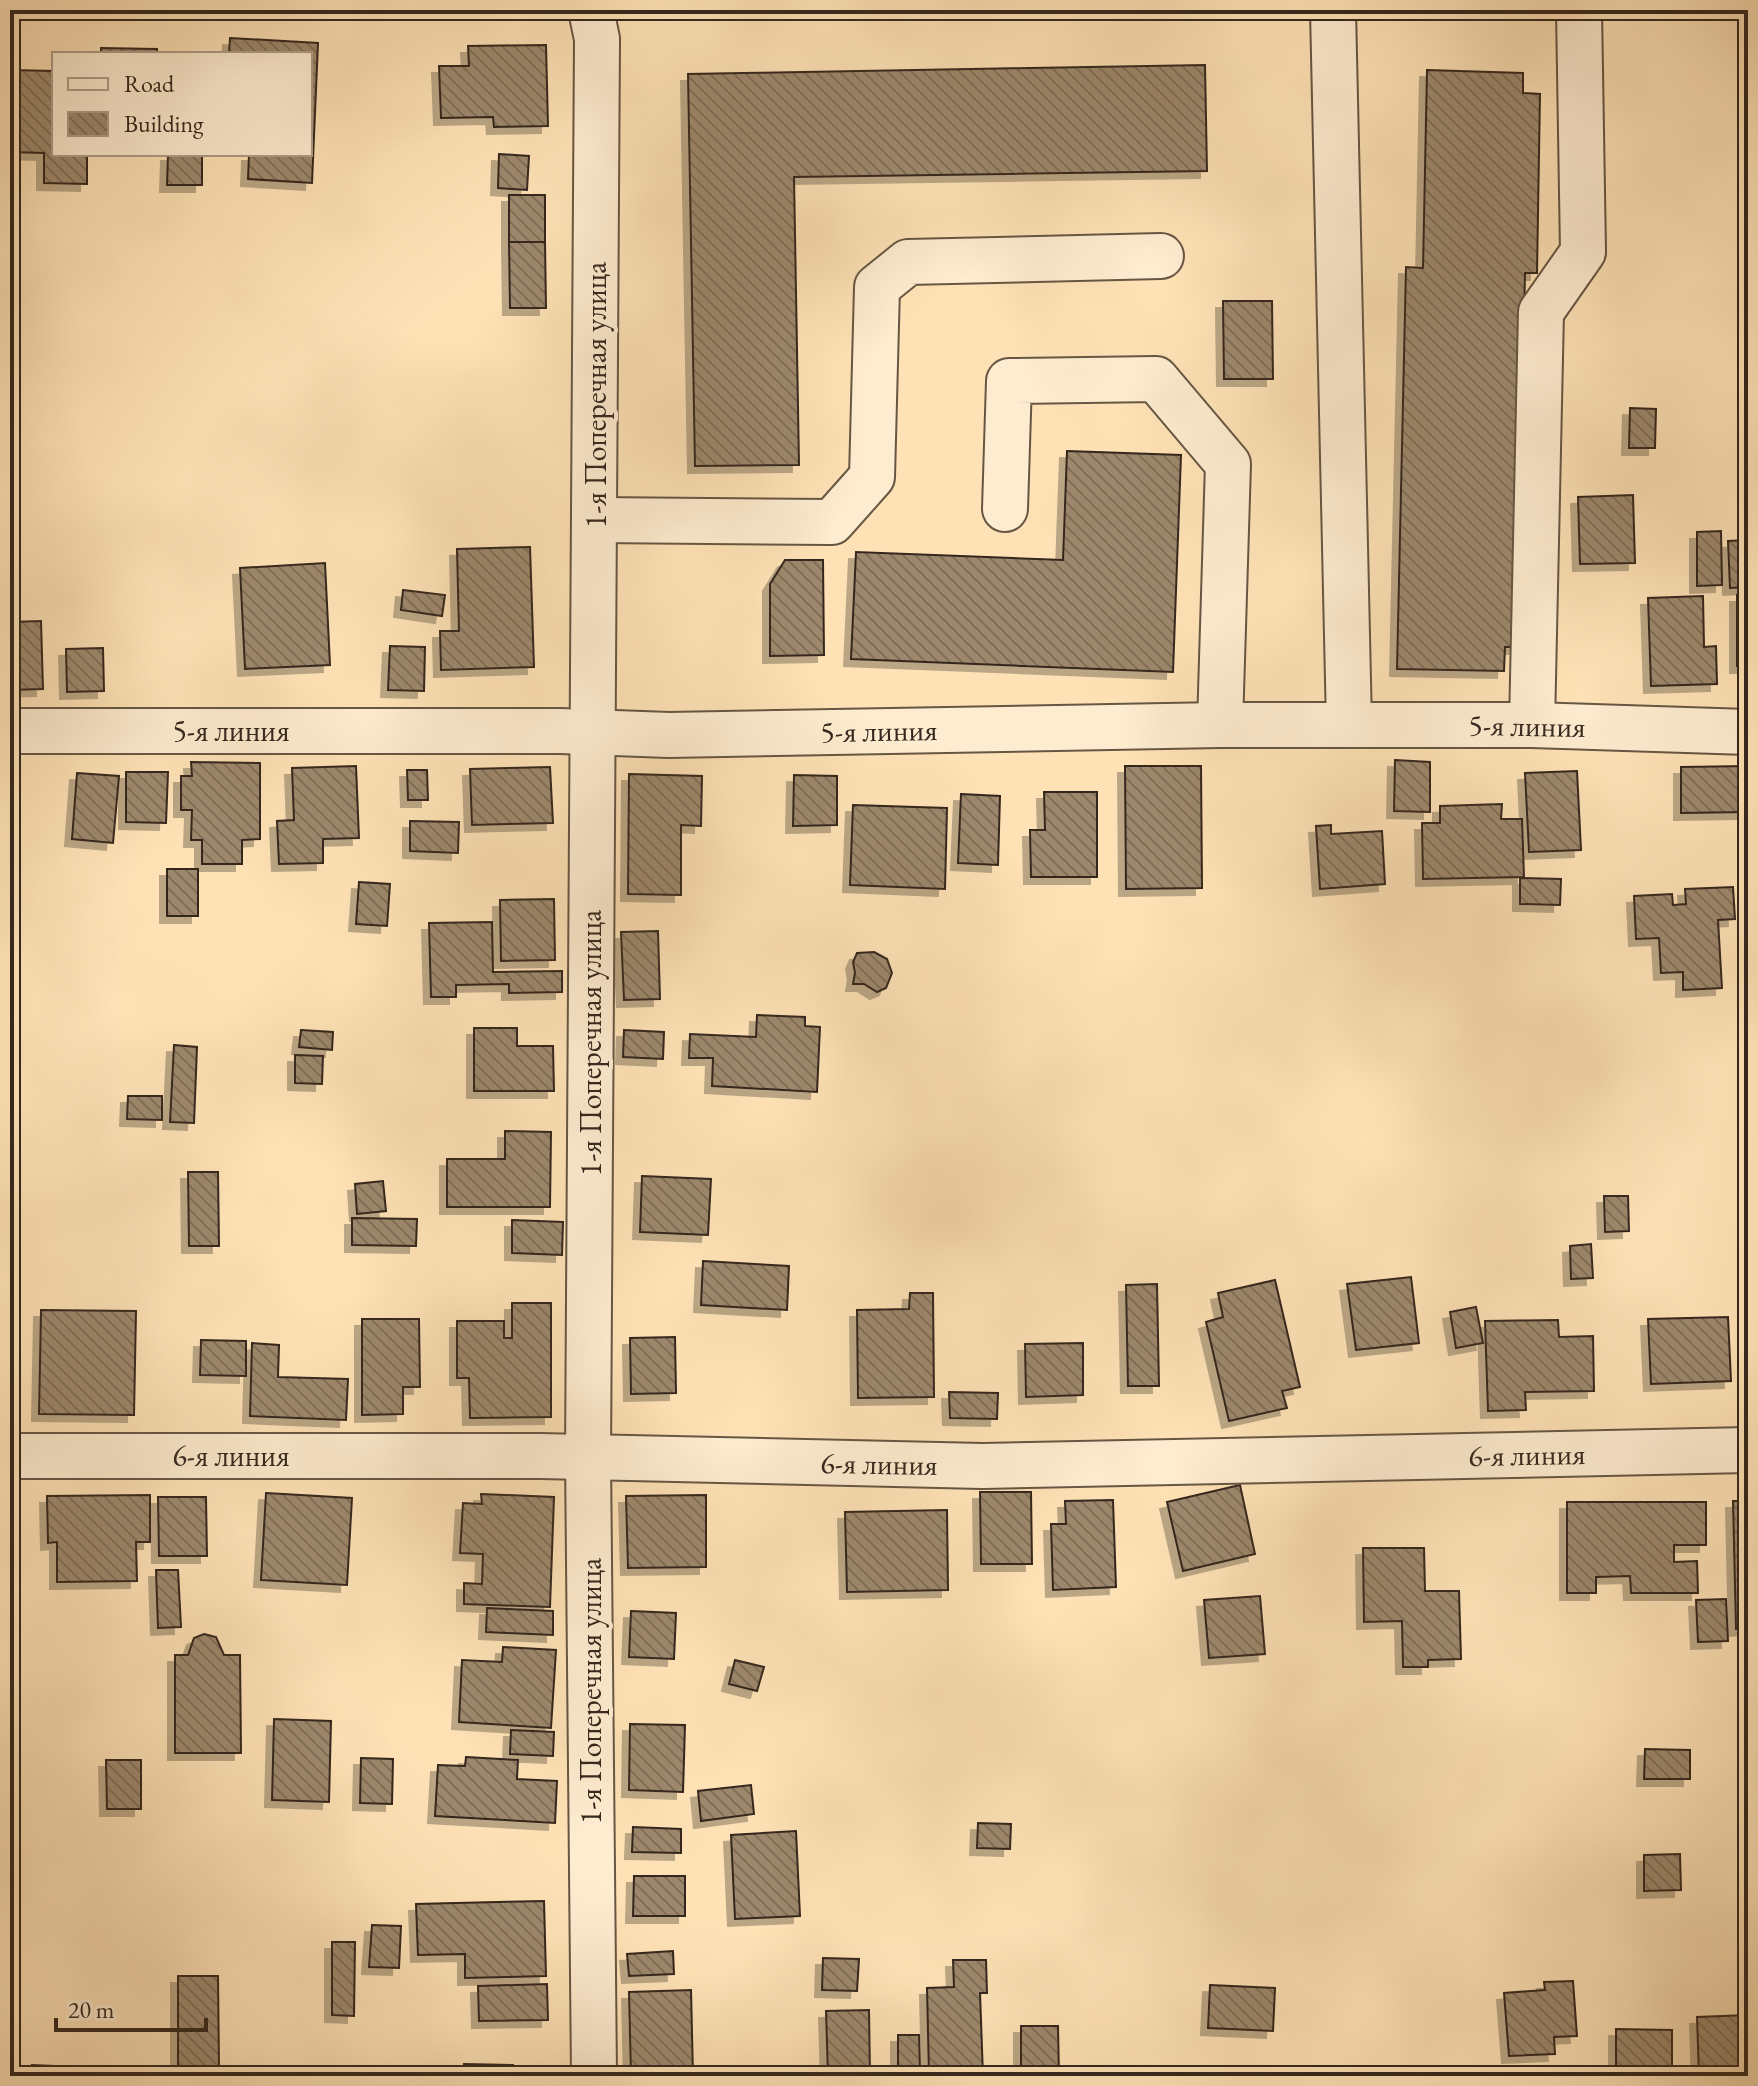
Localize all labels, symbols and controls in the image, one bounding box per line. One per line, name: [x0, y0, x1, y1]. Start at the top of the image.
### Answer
legend: [52, 52, 312, 156]
text: Road: [124, 68, 175, 99]
text: Building: [124, 108, 204, 139]
street label: 1-я Поперечная улица: [576, 262, 615, 528]
street label: 5-я линия: [1468, 705, 1586, 746]
street label: 5-я линия: [820, 710, 938, 751]
street label: 5-я линия: [172, 711, 290, 750]
street label: 1-я Поперечная улица: [571, 910, 610, 1176]
street label: 6-я линия: [1468, 1434, 1586, 1475]
street label: 6-я линия: [172, 1436, 290, 1475]
street label: 6-я линия: [820, 1443, 938, 1484]
street label: 1-я Поперечная улица: [571, 1558, 610, 1824]
scale bar: [56, 1982, 206, 2032]
text: 20 m: [68, 1994, 115, 2025]

